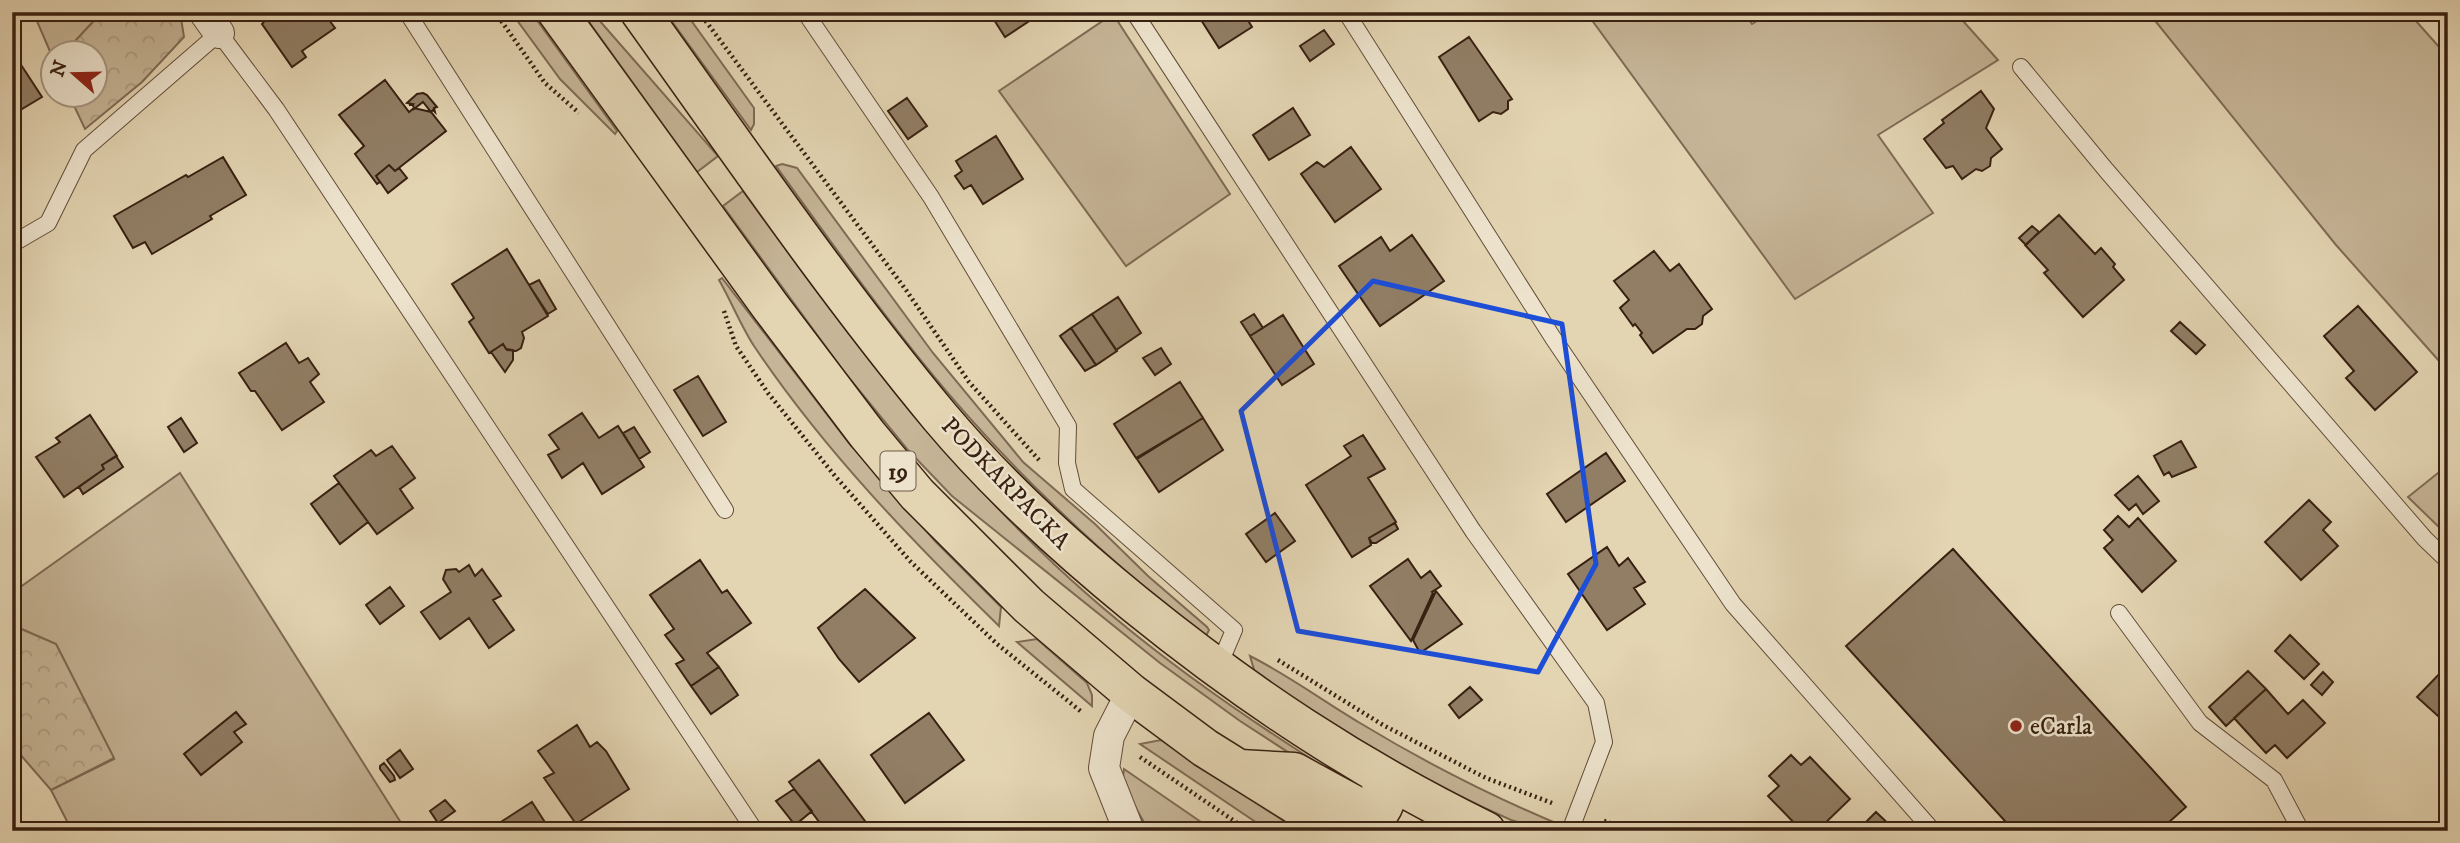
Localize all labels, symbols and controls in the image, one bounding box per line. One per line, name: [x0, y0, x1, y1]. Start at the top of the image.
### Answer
north arrow: [38, 38, 108, 108]
text: N: [46, 57, 73, 80]
street label: PODKARPACKA: [934, 411, 1077, 557]
road number: 19: [880, 452, 916, 491]
place label: eCarla: [2030, 712, 2093, 742]
marker: eCarla: [2008, 718, 2024, 734]

